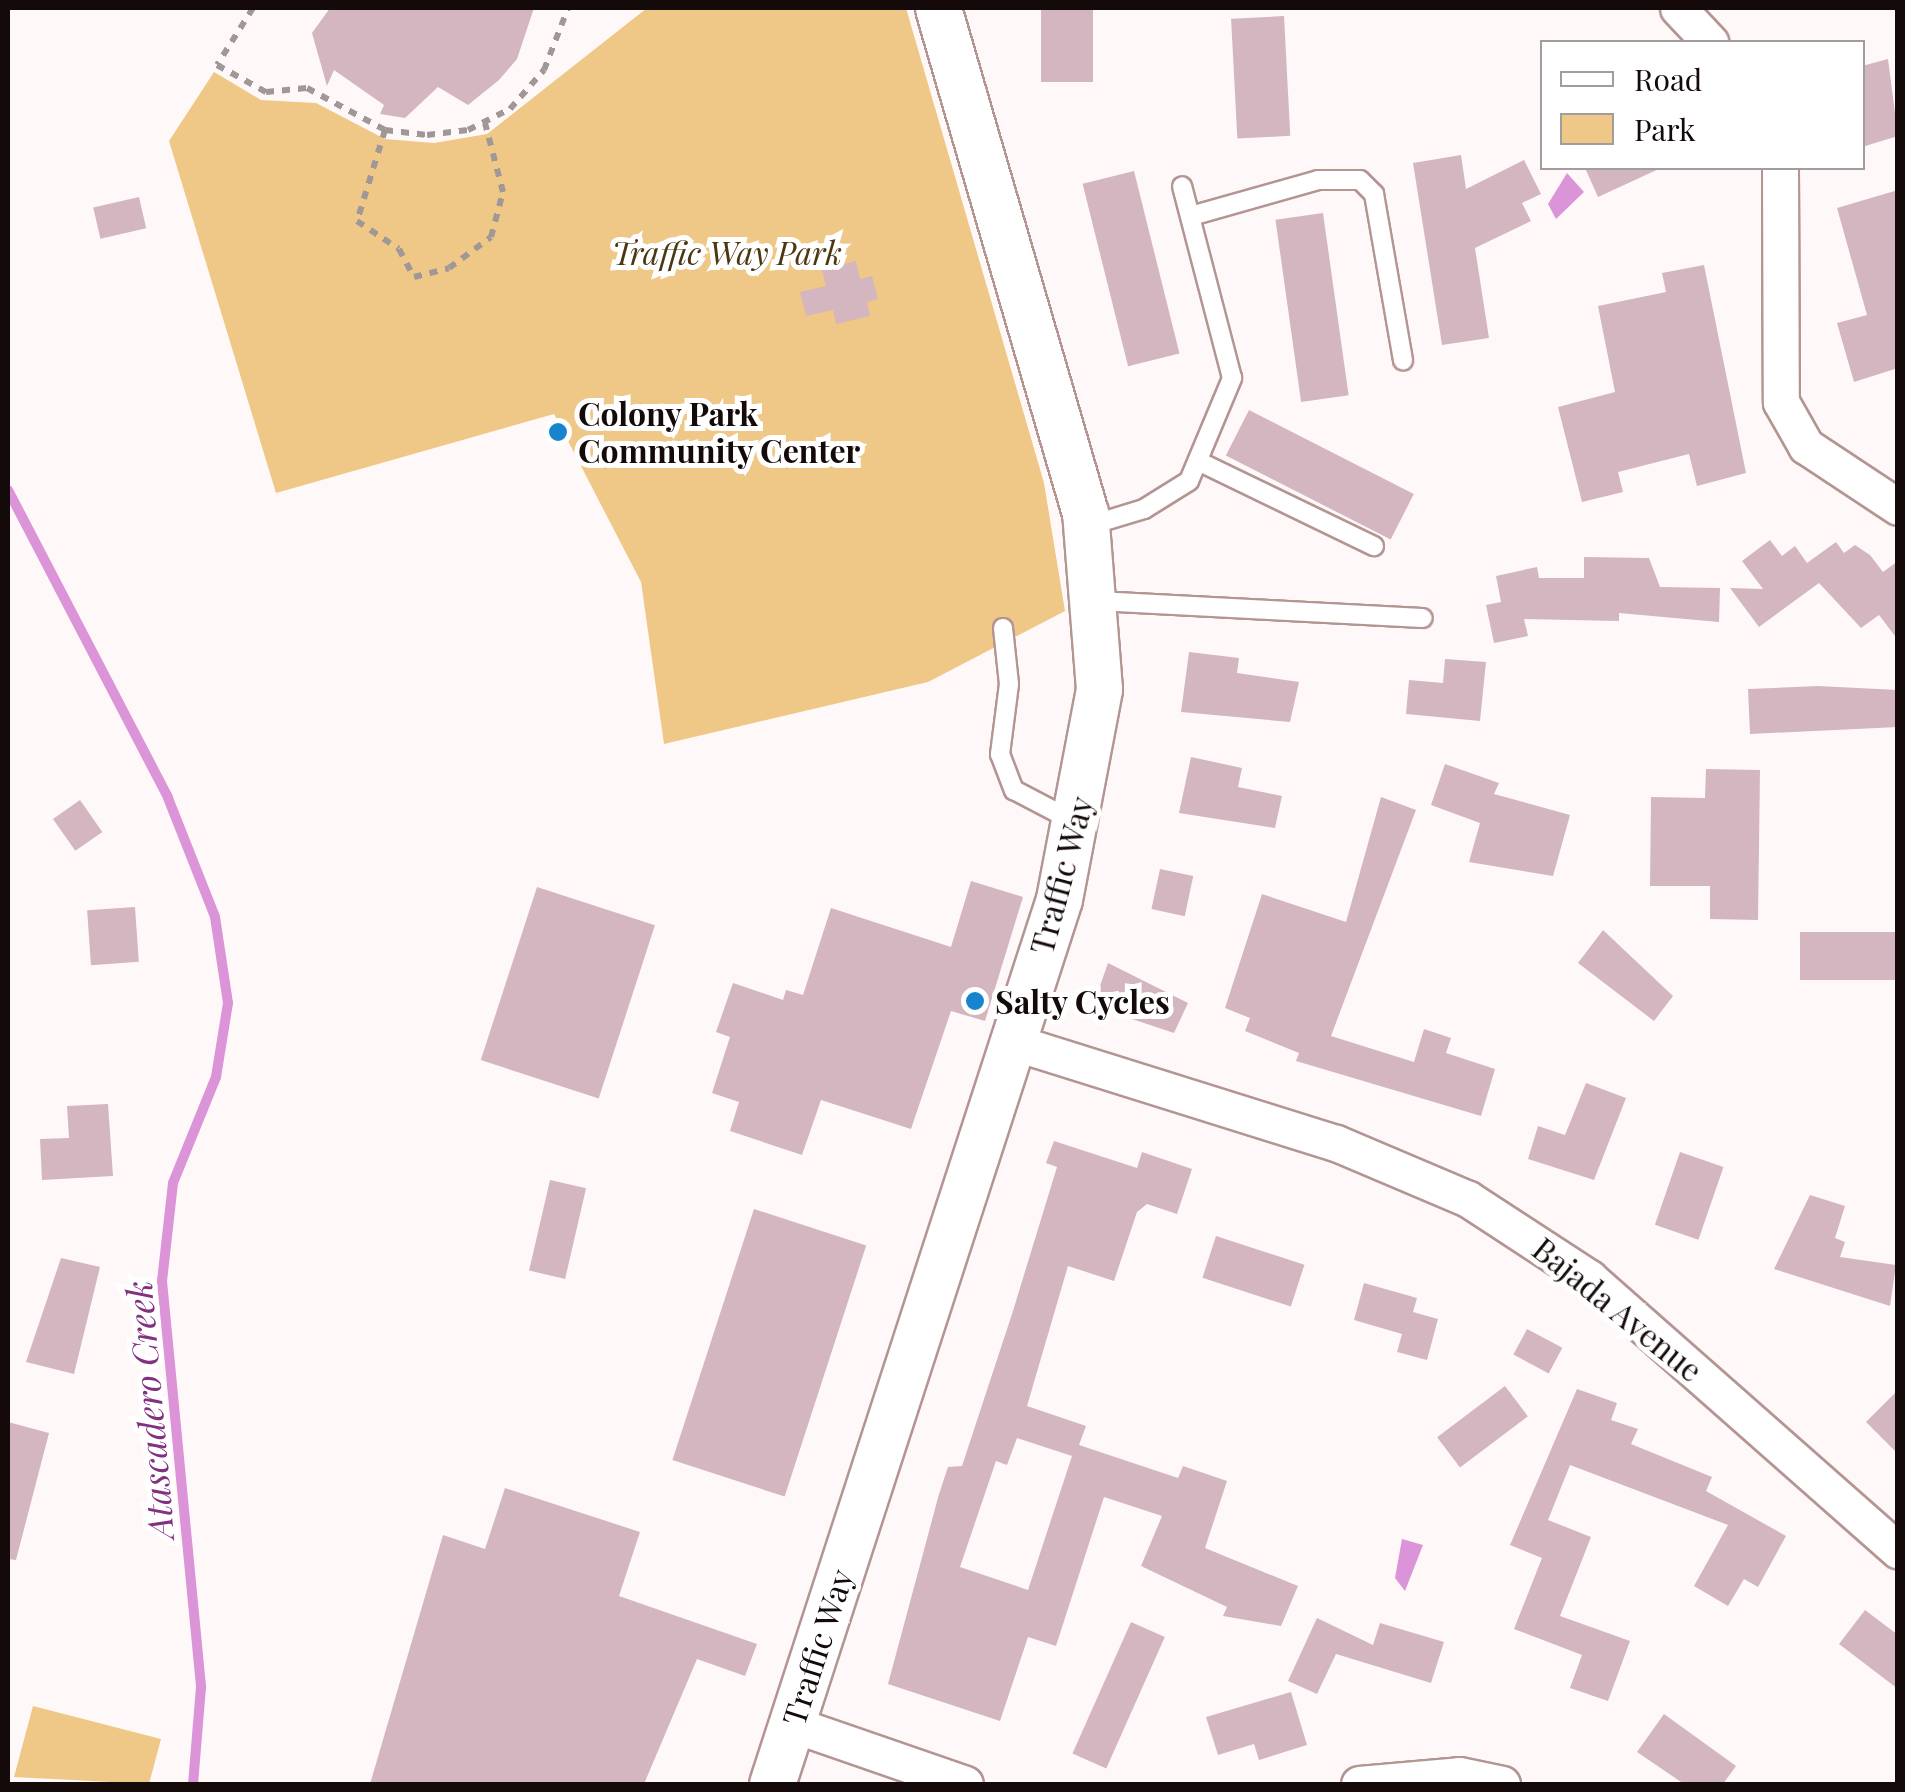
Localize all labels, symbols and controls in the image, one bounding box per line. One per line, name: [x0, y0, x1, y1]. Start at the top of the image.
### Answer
legend: [1540, 40, 1865, 170]
text: Road: [1634, 59, 1702, 99]
text: Park: [1634, 109, 1696, 149]
park label: Traffic Way Park: [612, 233, 842, 271]
place label: Colony Park Community Center: [578, 395, 861, 470]
marker: Colony Park Community Center: [547, 421, 569, 443]
street label: Traffic Way: [1021, 791, 1101, 959]
place label: Salty Cycles: [995, 982, 1171, 1020]
marker: Salty Cycles: [964, 990, 986, 1012]
street label: Bajada Avenue: [1525, 1228, 1711, 1390]
water label: Atascadero Creek: [117, 1279, 181, 1541]
street label: Traffic Way: [774, 1564, 860, 1730]

